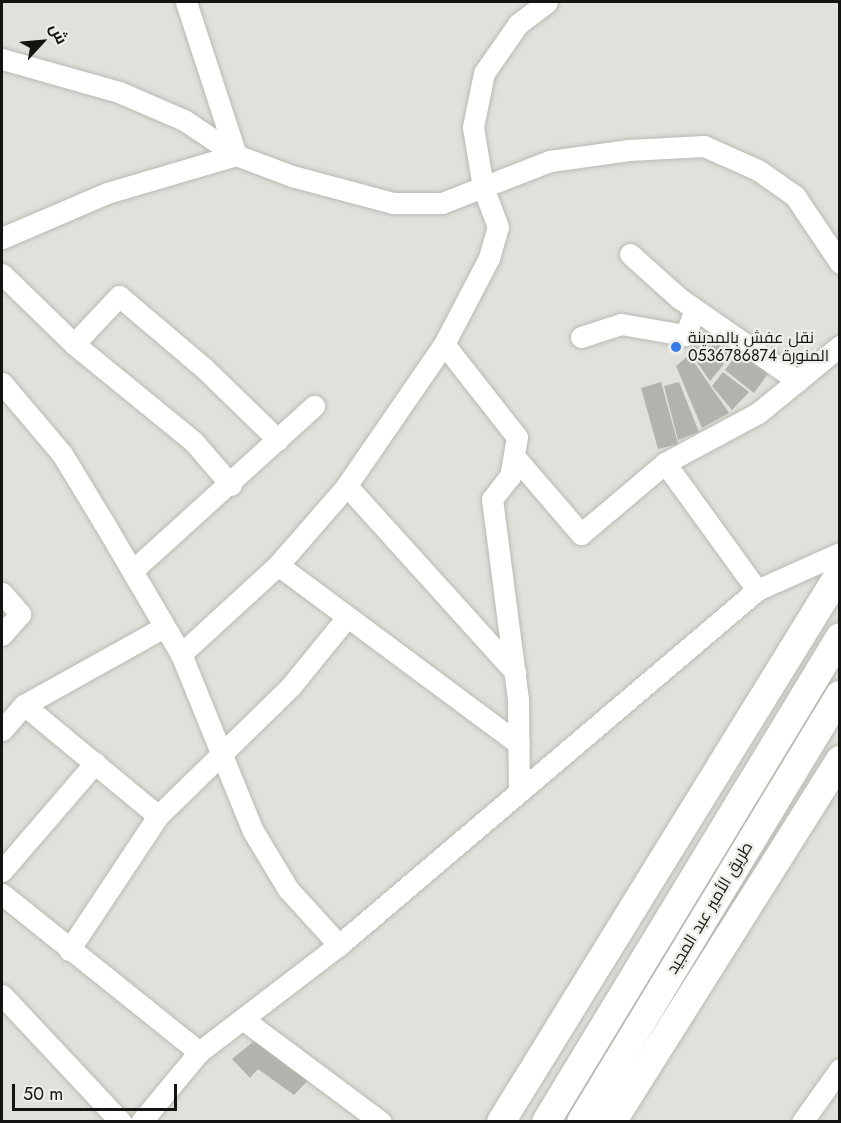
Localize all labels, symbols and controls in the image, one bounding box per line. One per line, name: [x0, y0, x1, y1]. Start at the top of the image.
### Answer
north arrow: [12, 12, 72, 72]
text: ش: [44, 20, 73, 48]
place label: نقل عفش بالمدينة المنورة 0536786874: [688, 328, 829, 366]
marker: نقل عفش بالمدينة المنورة 0536786874: [669, 340, 683, 354]
street label: طريق الأمير عبد المجيد: [663, 839, 757, 977]
scale bar: [15, 1072, 180, 1110]
text: 50 m: [23, 1081, 63, 1107]

